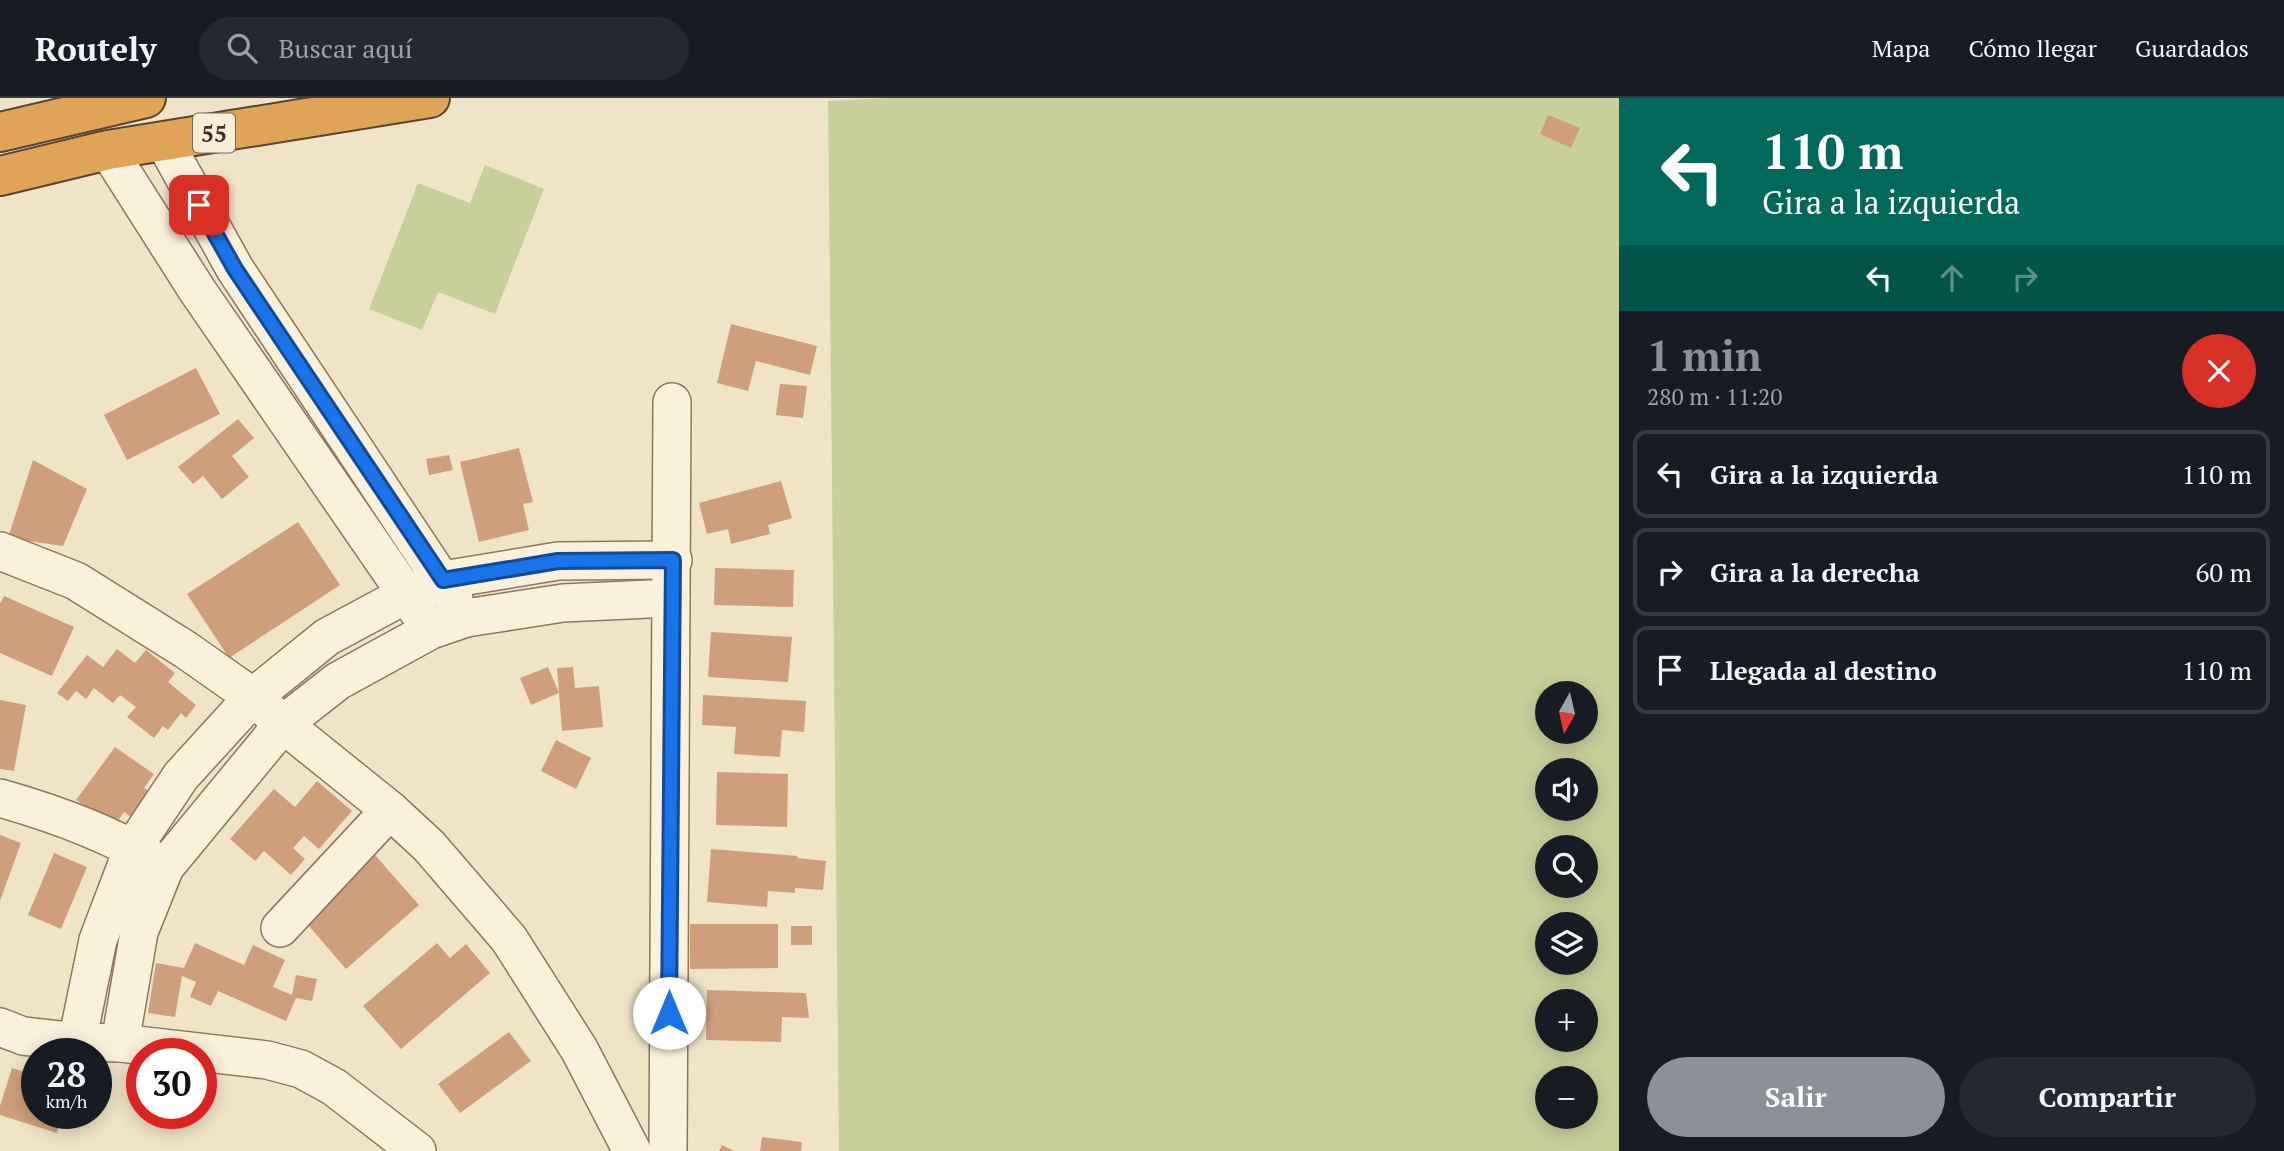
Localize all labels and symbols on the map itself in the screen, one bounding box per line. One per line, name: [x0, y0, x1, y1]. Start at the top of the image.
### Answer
road number: 55: [193, 114, 235, 152]
pin: [169, 175, 229, 235]
north arrow: [1535, 681, 1598, 744]
position arrow: [632, 976, 706, 1050]
speed limit sign: 30: [126, 1038, 217, 1129]

